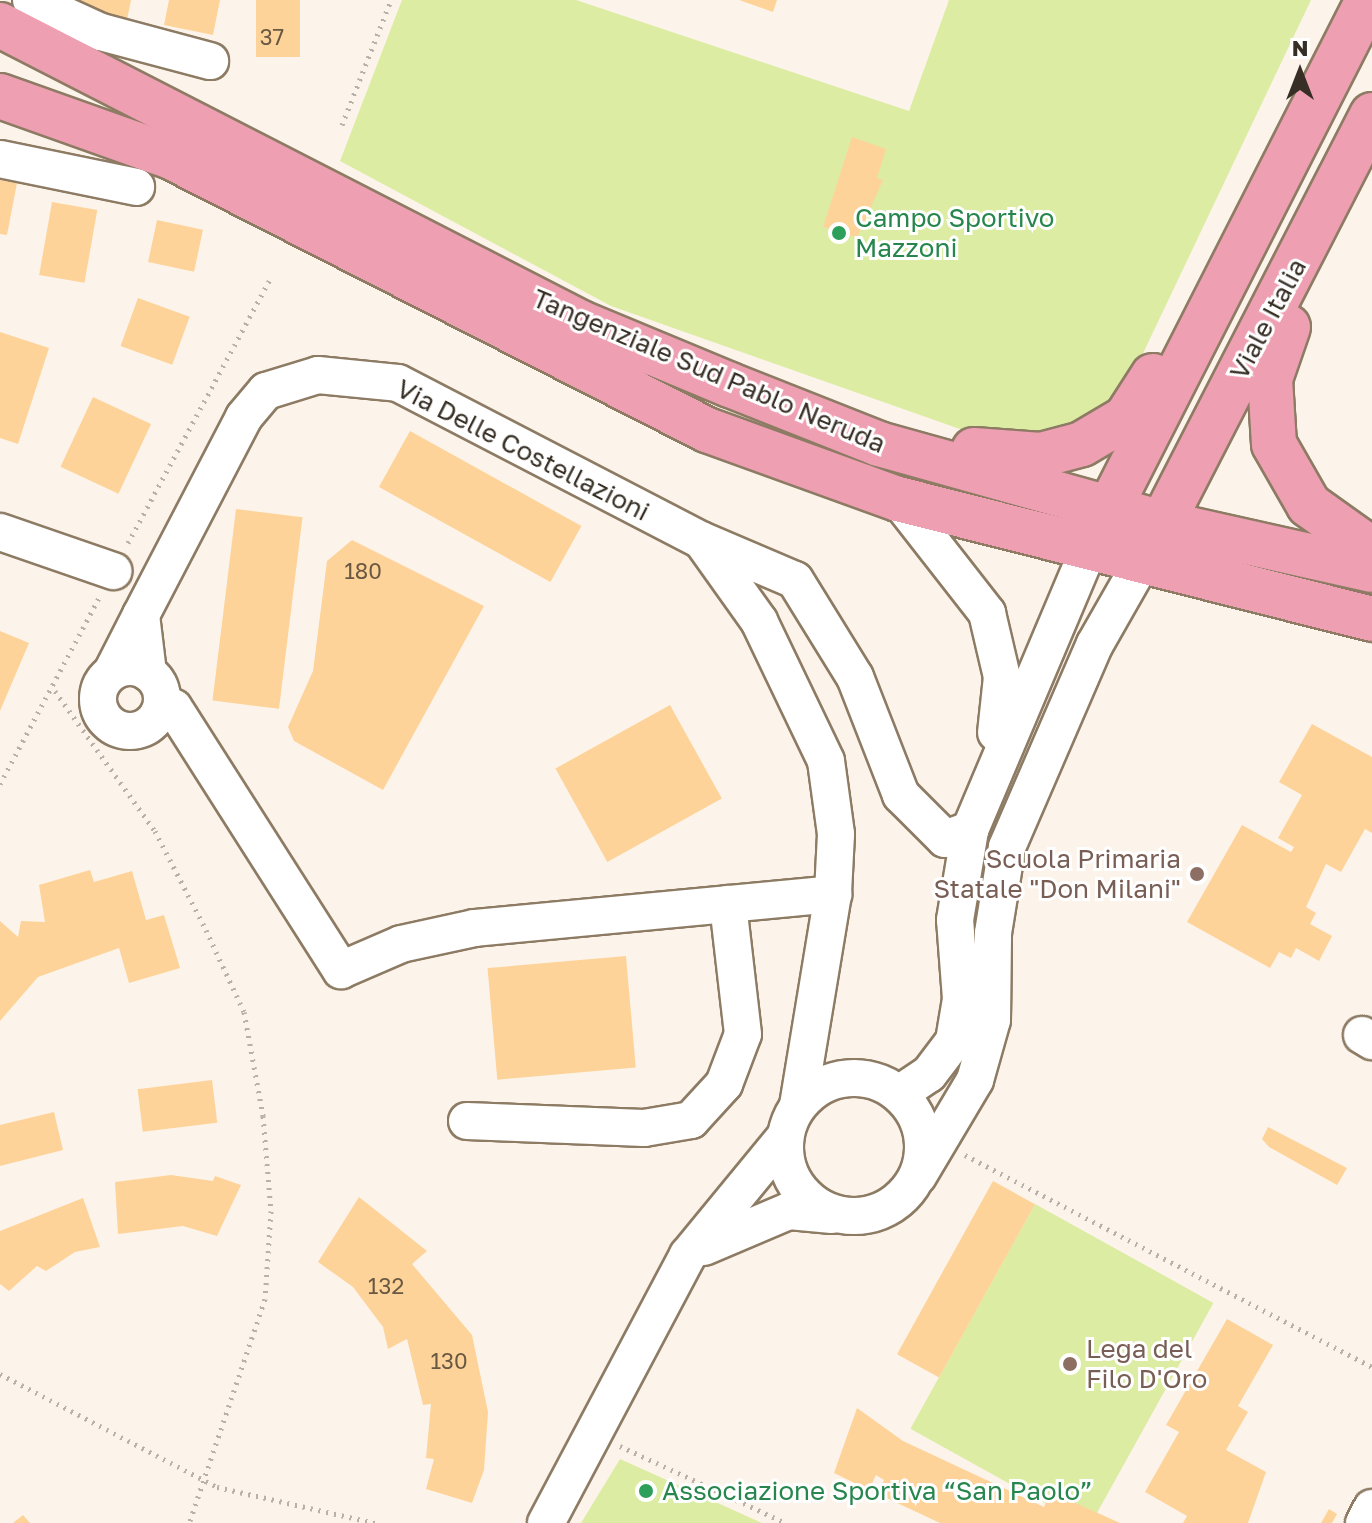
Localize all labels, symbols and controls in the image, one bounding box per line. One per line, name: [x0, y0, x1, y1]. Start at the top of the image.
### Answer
house number: 37: [260, 24, 284, 50]
north arrow: [1260, 32, 1340, 112]
text: N: [1292, 34, 1308, 61]
place label: Campo Sportivo Mazzoni: [855, 202, 1054, 264]
marker: Campo Sportivo Mazzoni: [830, 224, 848, 242]
street label: Viale Italia: [1223, 253, 1313, 385]
street label: Tangenziale Sud Pablo Neruda: [528, 282, 890, 460]
street label: Via Delle Costellazioni: [391, 373, 655, 527]
house number: 180: [344, 558, 382, 584]
place label: Scuola Primaria Statale "Don Milani": [933, 843, 1181, 904]
marker: Scuola Primaria Statale "Don Milani": [1188, 865, 1206, 883]
house number: 132: [368, 1273, 404, 1299]
place label: Lega del Filo D'Oro: [1086, 1333, 1207, 1394]
house number: 130: [430, 1348, 468, 1374]
marker: Lega del Filo D'Oro: [1061, 1355, 1079, 1373]
place label: Associazione Sportiva “San Paolo”: [662, 1475, 1093, 1507]
marker: Associazione Sportiva “San Paolo”: [637, 1482, 655, 1500]

